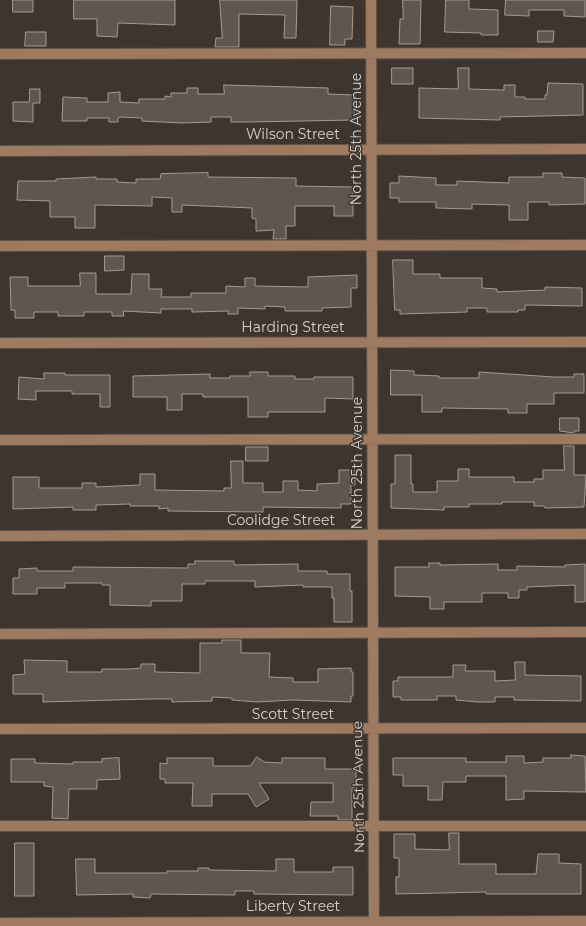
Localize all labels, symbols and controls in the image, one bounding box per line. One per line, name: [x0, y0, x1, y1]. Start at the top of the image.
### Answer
street label: North 25th Avenue: [349, 73, 365, 205]
street label: Wilson Street: [246, 127, 340, 143]
street label: Harding Street: [241, 320, 345, 336]
street label: North 25th Avenue: [350, 397, 366, 529]
street label: Coolidge Street: [227, 513, 335, 529]
street label: Scott Street: [252, 707, 334, 723]
street label: North 25th Avenue: [349, 721, 369, 853]
street label: Liberty Street: [246, 899, 340, 915]

